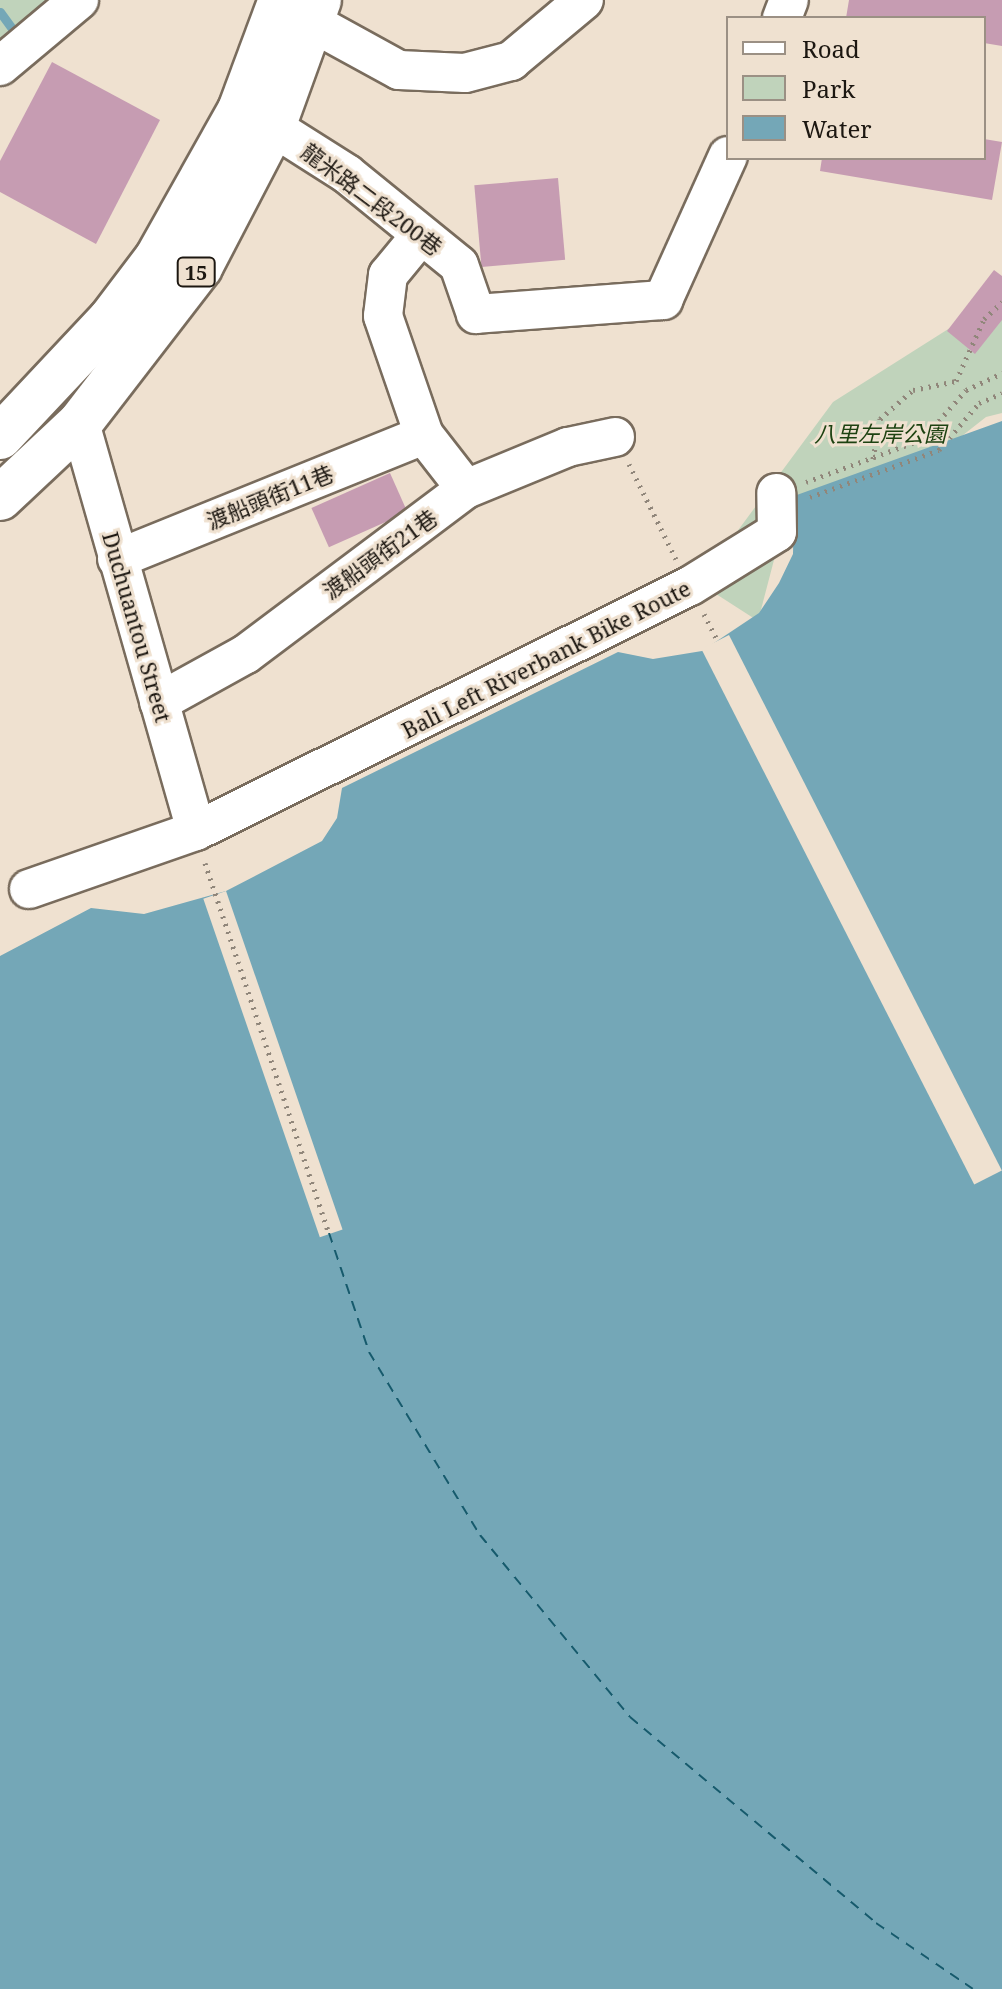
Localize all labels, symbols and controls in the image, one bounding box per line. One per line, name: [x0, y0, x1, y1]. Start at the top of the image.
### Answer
legend: [726, 16, 986, 160]
text: Road: [802, 32, 860, 65]
text: Park: [802, 72, 855, 105]
text: Water: [802, 112, 872, 145]
street label: 龍米路二段200巷: [297, 138, 447, 260]
road number: 15: [176, 256, 216, 288]
park label: 八里左岸公園: [814, 421, 946, 447]
street label: 渡船頭街11巷: [203, 460, 337, 534]
street label: 渡船頭街21巷: [318, 504, 442, 604]
street label: Duchuantou Street: [97, 529, 177, 725]
street label: Bali Left Riverbank Bike Route: [397, 575, 695, 743]

